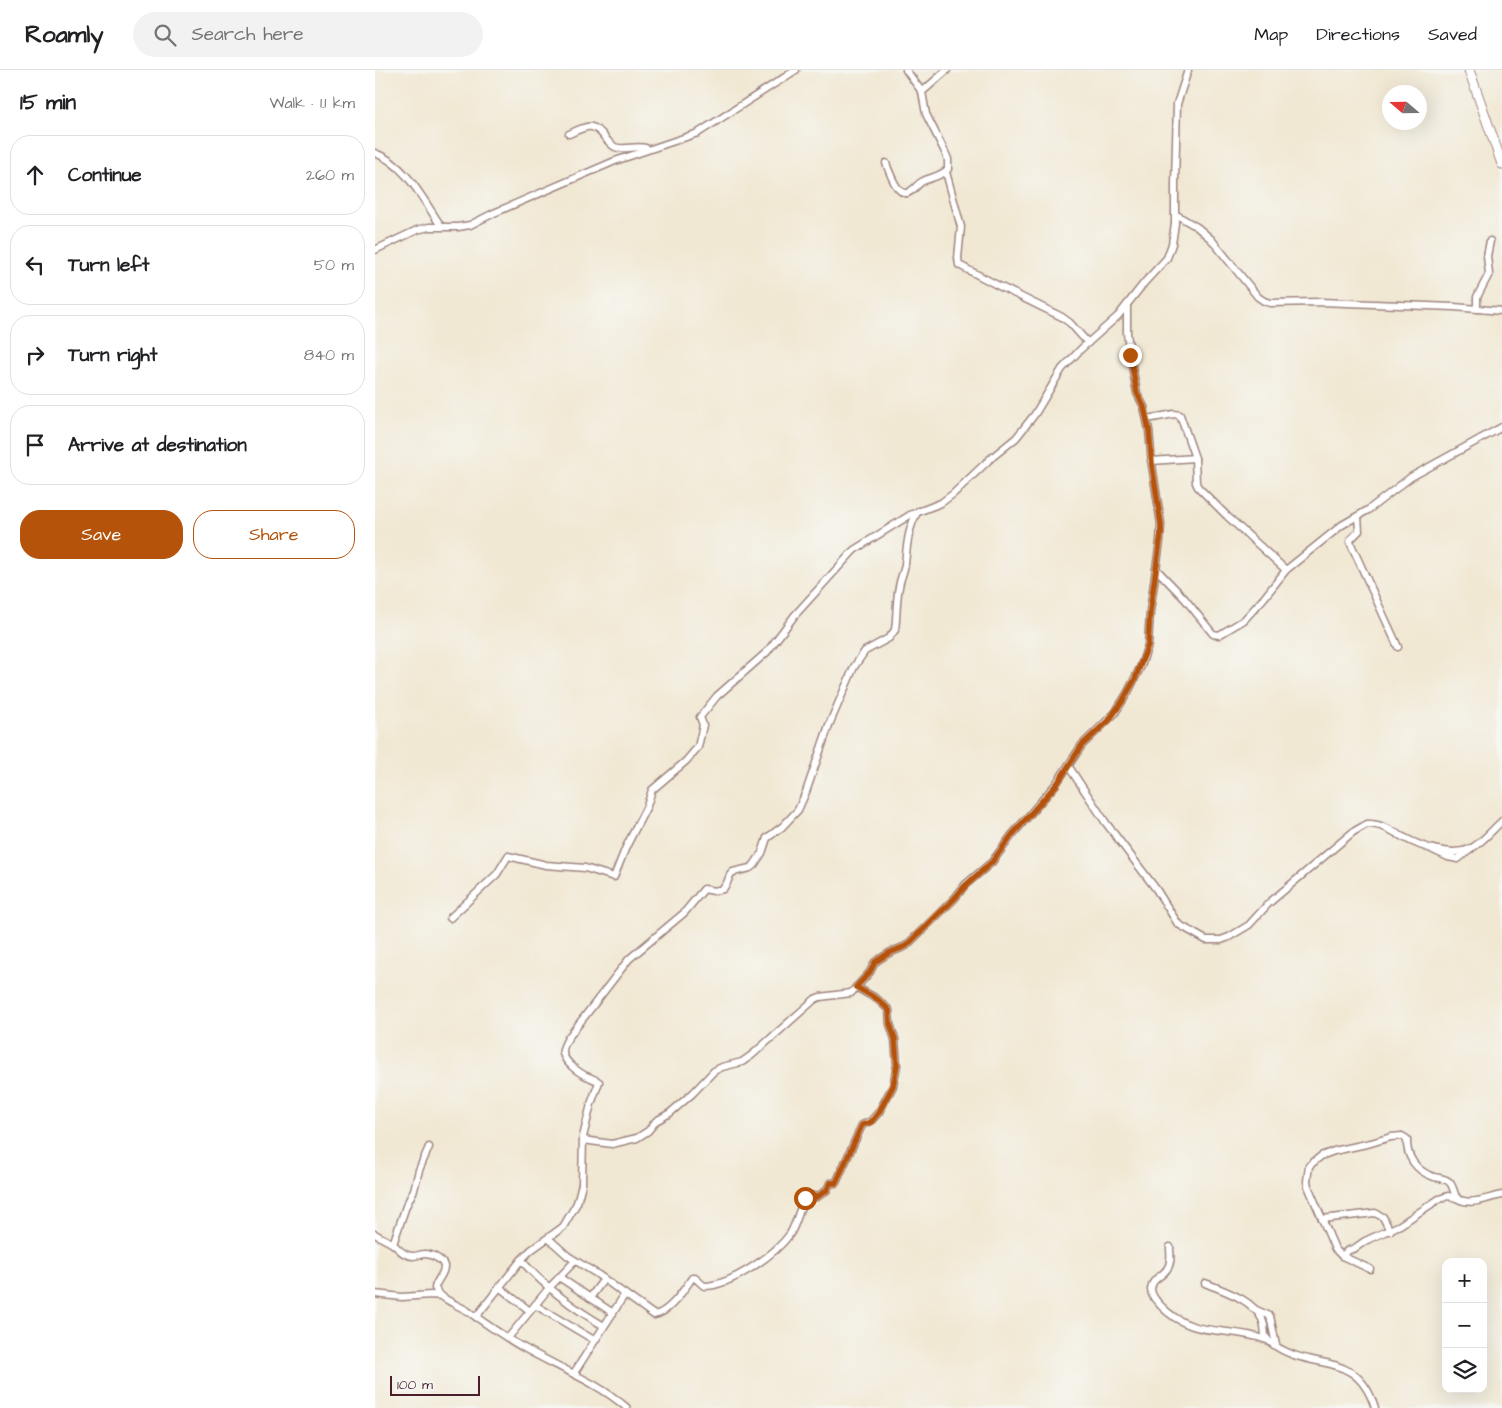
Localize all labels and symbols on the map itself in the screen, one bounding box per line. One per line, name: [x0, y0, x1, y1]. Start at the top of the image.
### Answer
north arrow: [1382, 85, 1427, 130]
route end: [1119, 344, 1142, 367]
route start: [794, 1187, 817, 1210]
scale bar: [390, 1373, 480, 1396]

